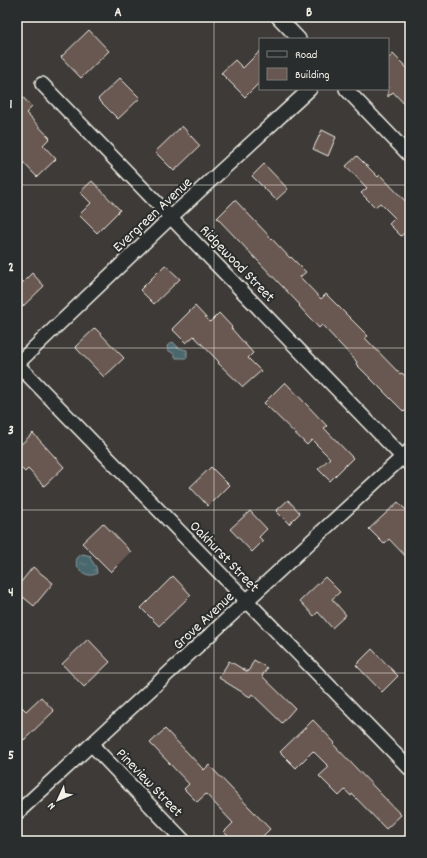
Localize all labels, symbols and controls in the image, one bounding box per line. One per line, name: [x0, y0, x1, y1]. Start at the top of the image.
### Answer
text: A: [114, 4, 122, 23]
text: B: [306, 4, 312, 23]
legend: [259, 38, 389, 90]
text: Road: [295, 47, 317, 64]
text: Building: [295, 67, 330, 84]
text: 1: [10, 96, 13, 115]
street label: Evergreen Avenue: [109, 172, 198, 258]
street label: Ridgewood Street: [194, 221, 280, 308]
text: 2: [8, 259, 14, 278]
text: 3: [8, 422, 14, 441]
street label: Oakhurst Street: [184, 517, 264, 599]
text: 4: [8, 584, 14, 603]
street label: Grove Avenue: [169, 587, 240, 656]
street label: Pineview Street: [110, 744, 187, 823]
text: 5: [8, 747, 14, 766]
north arrow: [38, 780, 78, 820]
text: N: [44, 798, 60, 813]

